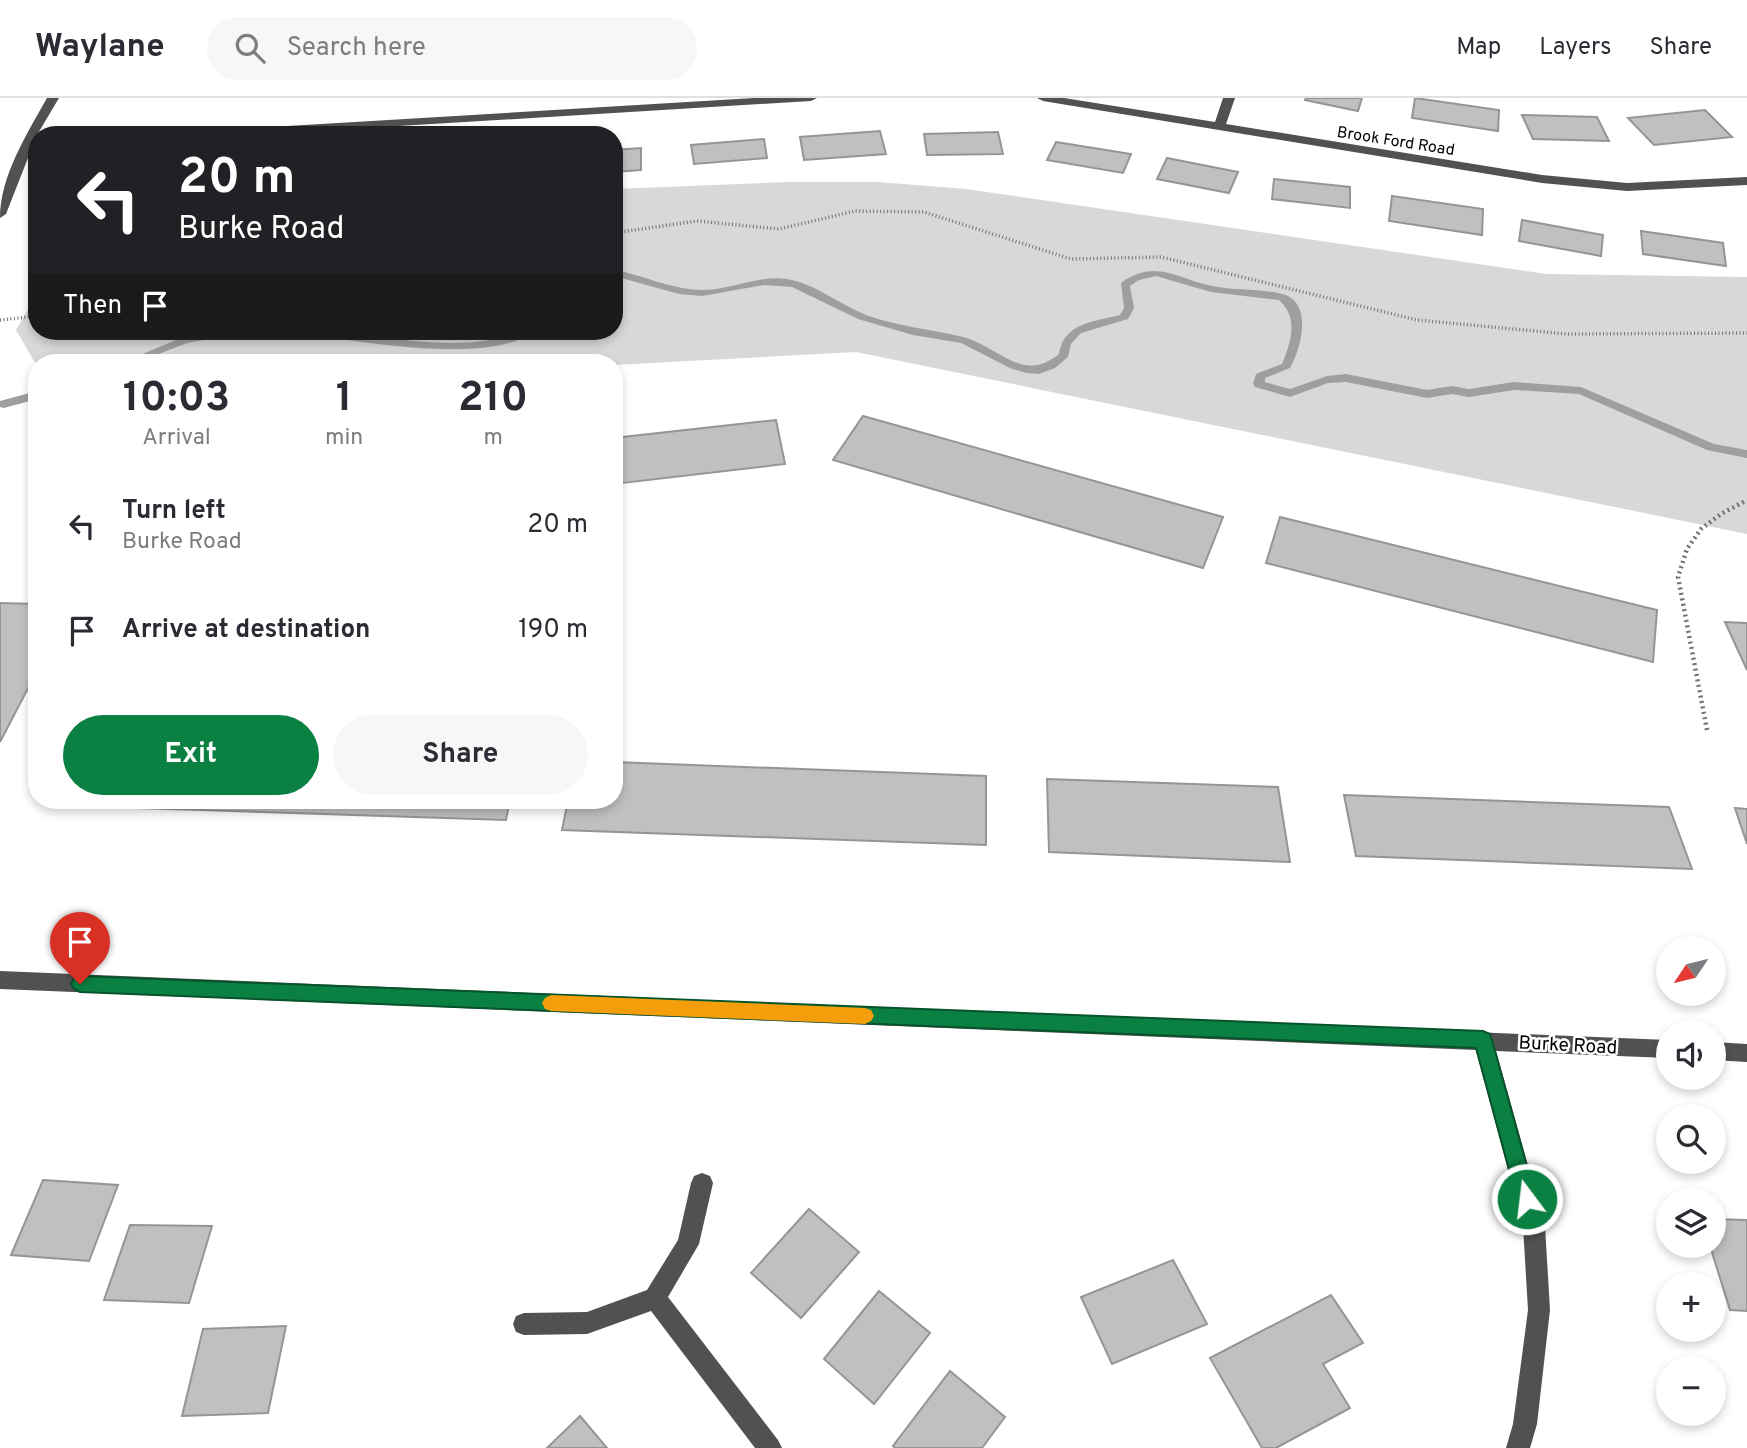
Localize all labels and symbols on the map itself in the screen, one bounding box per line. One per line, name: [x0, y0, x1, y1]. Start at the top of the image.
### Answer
street label: Brook Ford Road: [1335, 123, 1456, 161]
pin: [50, 912, 110, 984]
north arrow: [1656, 936, 1726, 1006]
street label: Burke Road: [1518, 1031, 1618, 1061]
position arrow: [1490, 1162, 1564, 1236]

